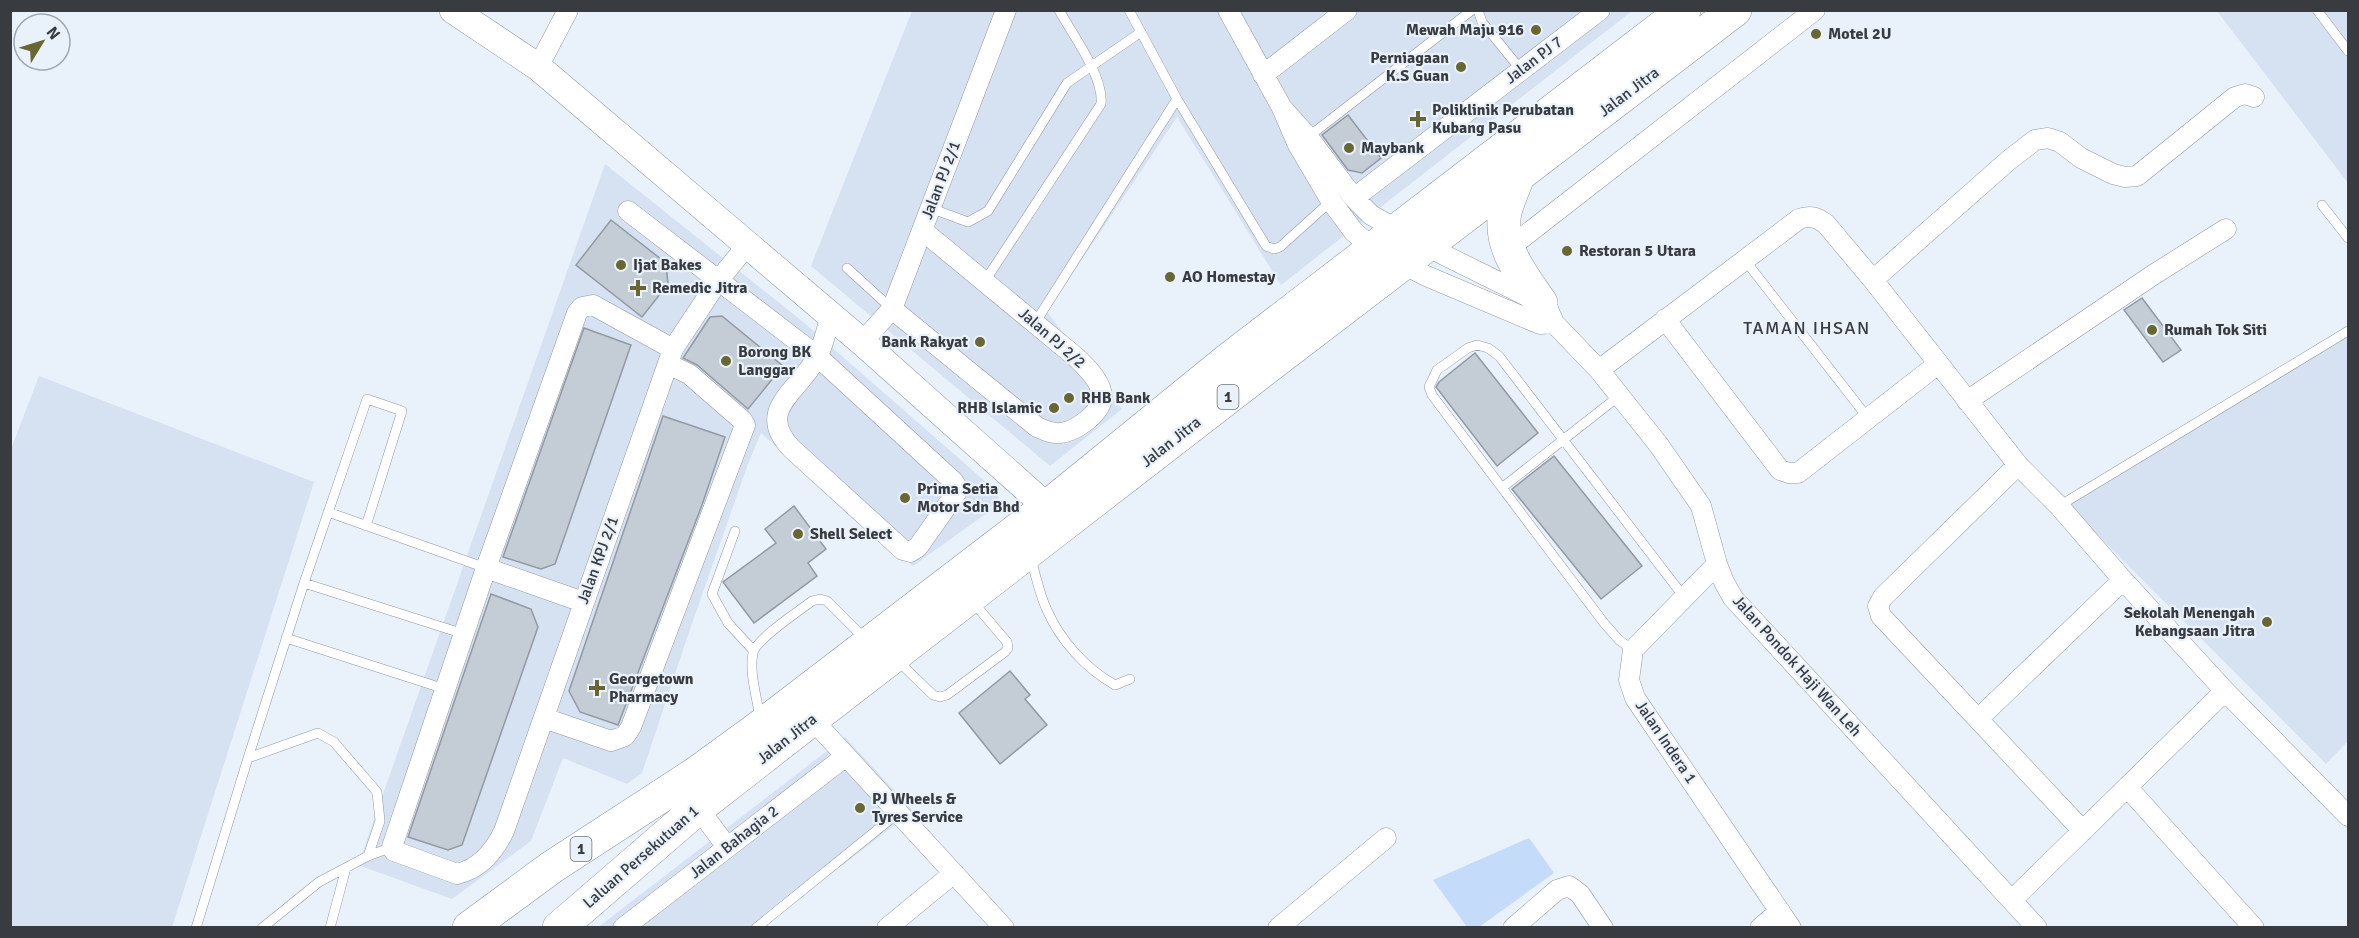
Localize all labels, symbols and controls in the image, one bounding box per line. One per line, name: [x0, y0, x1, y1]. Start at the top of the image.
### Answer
north arrow: [12, 12, 72, 72]
place label: Mewah Maju 916: [1406, 20, 1524, 40]
text: N: [42, 23, 64, 44]
marker: Mewah Maju 916: [1529, 23, 1543, 37]
place label: Motel 2U: [1828, 24, 1891, 44]
marker: Motel 2U: [1809, 27, 1823, 41]
street label: Jalan PJ 7: [1501, 32, 1567, 88]
place label: Perniagaan K.S Guan: [1370, 48, 1449, 86]
marker: Perniagaan K.S Guan: [1454, 60, 1468, 74]
street label: Jalan Jitra: [1595, 63, 1663, 121]
place label: Poliklinik Perubatan Kubang Pasu: [1432, 100, 1574, 138]
marker: Poliklinik Perubatan Kubang Pasu: [1409, 110, 1427, 128]
street label: Jalan PJ 2/1: [917, 138, 965, 222]
place label: Maybank: [1361, 138, 1425, 158]
marker: Maybank: [1342, 141, 1356, 155]
place label: Restoran 5 Utara: [1579, 241, 1696, 261]
marker: Restoran 5 Utara: [1560, 244, 1574, 258]
place label: Ijat Bakes: [633, 255, 702, 275]
marker: Ijat Bakes: [614, 258, 628, 272]
place label: AO Homestay: [1182, 267, 1276, 287]
marker: AO Homestay: [1163, 270, 1177, 284]
place label: Remedic Jitra: [652, 278, 748, 298]
marker: Remedic Jitra: [629, 279, 647, 297]
street label: Jalan PJ 2/2: [1014, 303, 1090, 373]
district label: TAMAN IHSAN: [1743, 317, 1871, 339]
place label: Rumah Tok Siti: [2164, 320, 2267, 340]
marker: Rumah Tok Siti: [2145, 323, 2159, 337]
place label: Bank Rakyat: [881, 332, 968, 352]
marker: Bank Rakyat: [973, 335, 987, 349]
place label: Borong BK Langgar: [738, 342, 811, 380]
marker: Borong BK Langgar: [719, 354, 733, 368]
road number: 1: [1218, 385, 1238, 409]
place label: RHB Bank: [1081, 388, 1151, 408]
marker: RHB Bank: [1062, 391, 1076, 405]
place label: RHB Islamic: [957, 398, 1042, 418]
marker: RHB Islamic: [1047, 401, 1061, 415]
street label: Jalan Jitra: [1137, 412, 1205, 472]
place label: Prima Setia Motor Sdn Bhd: [917, 479, 1020, 517]
marker: Prima Setia Motor Sdn Bhd: [898, 491, 912, 505]
street label: Jalan KPJ 2/1: [573, 513, 623, 607]
place label: Shell Select: [810, 524, 892, 544]
marker: Shell Select: [791, 527, 805, 541]
street label: Jalan Pondok Haji Wan Leh: [1728, 591, 1866, 741]
place label: Sekolah Menengah Kebangsaan Jitra: [2124, 603, 2255, 641]
marker: Sekolah Menengah Kebangsaan Jitra: [2260, 615, 2274, 629]
place label: Georgetown Pharmacy: [609, 669, 694, 707]
marker: Georgetown Pharmacy: [590, 681, 604, 695]
street label: Jalan Indera 1: [1631, 697, 1701, 787]
street label: Jalan Jitra: [753, 709, 821, 769]
place label: PJ Wheels & Tyres Service: [872, 789, 963, 827]
street label: Laluan Persekutuan 1: [579, 801, 703, 913]
street label: Jalan Bahagia 2: [685, 801, 783, 883]
marker: PJ Wheels & Tyres Service: [853, 801, 867, 815]
road number: 1: [570, 837, 592, 861]

